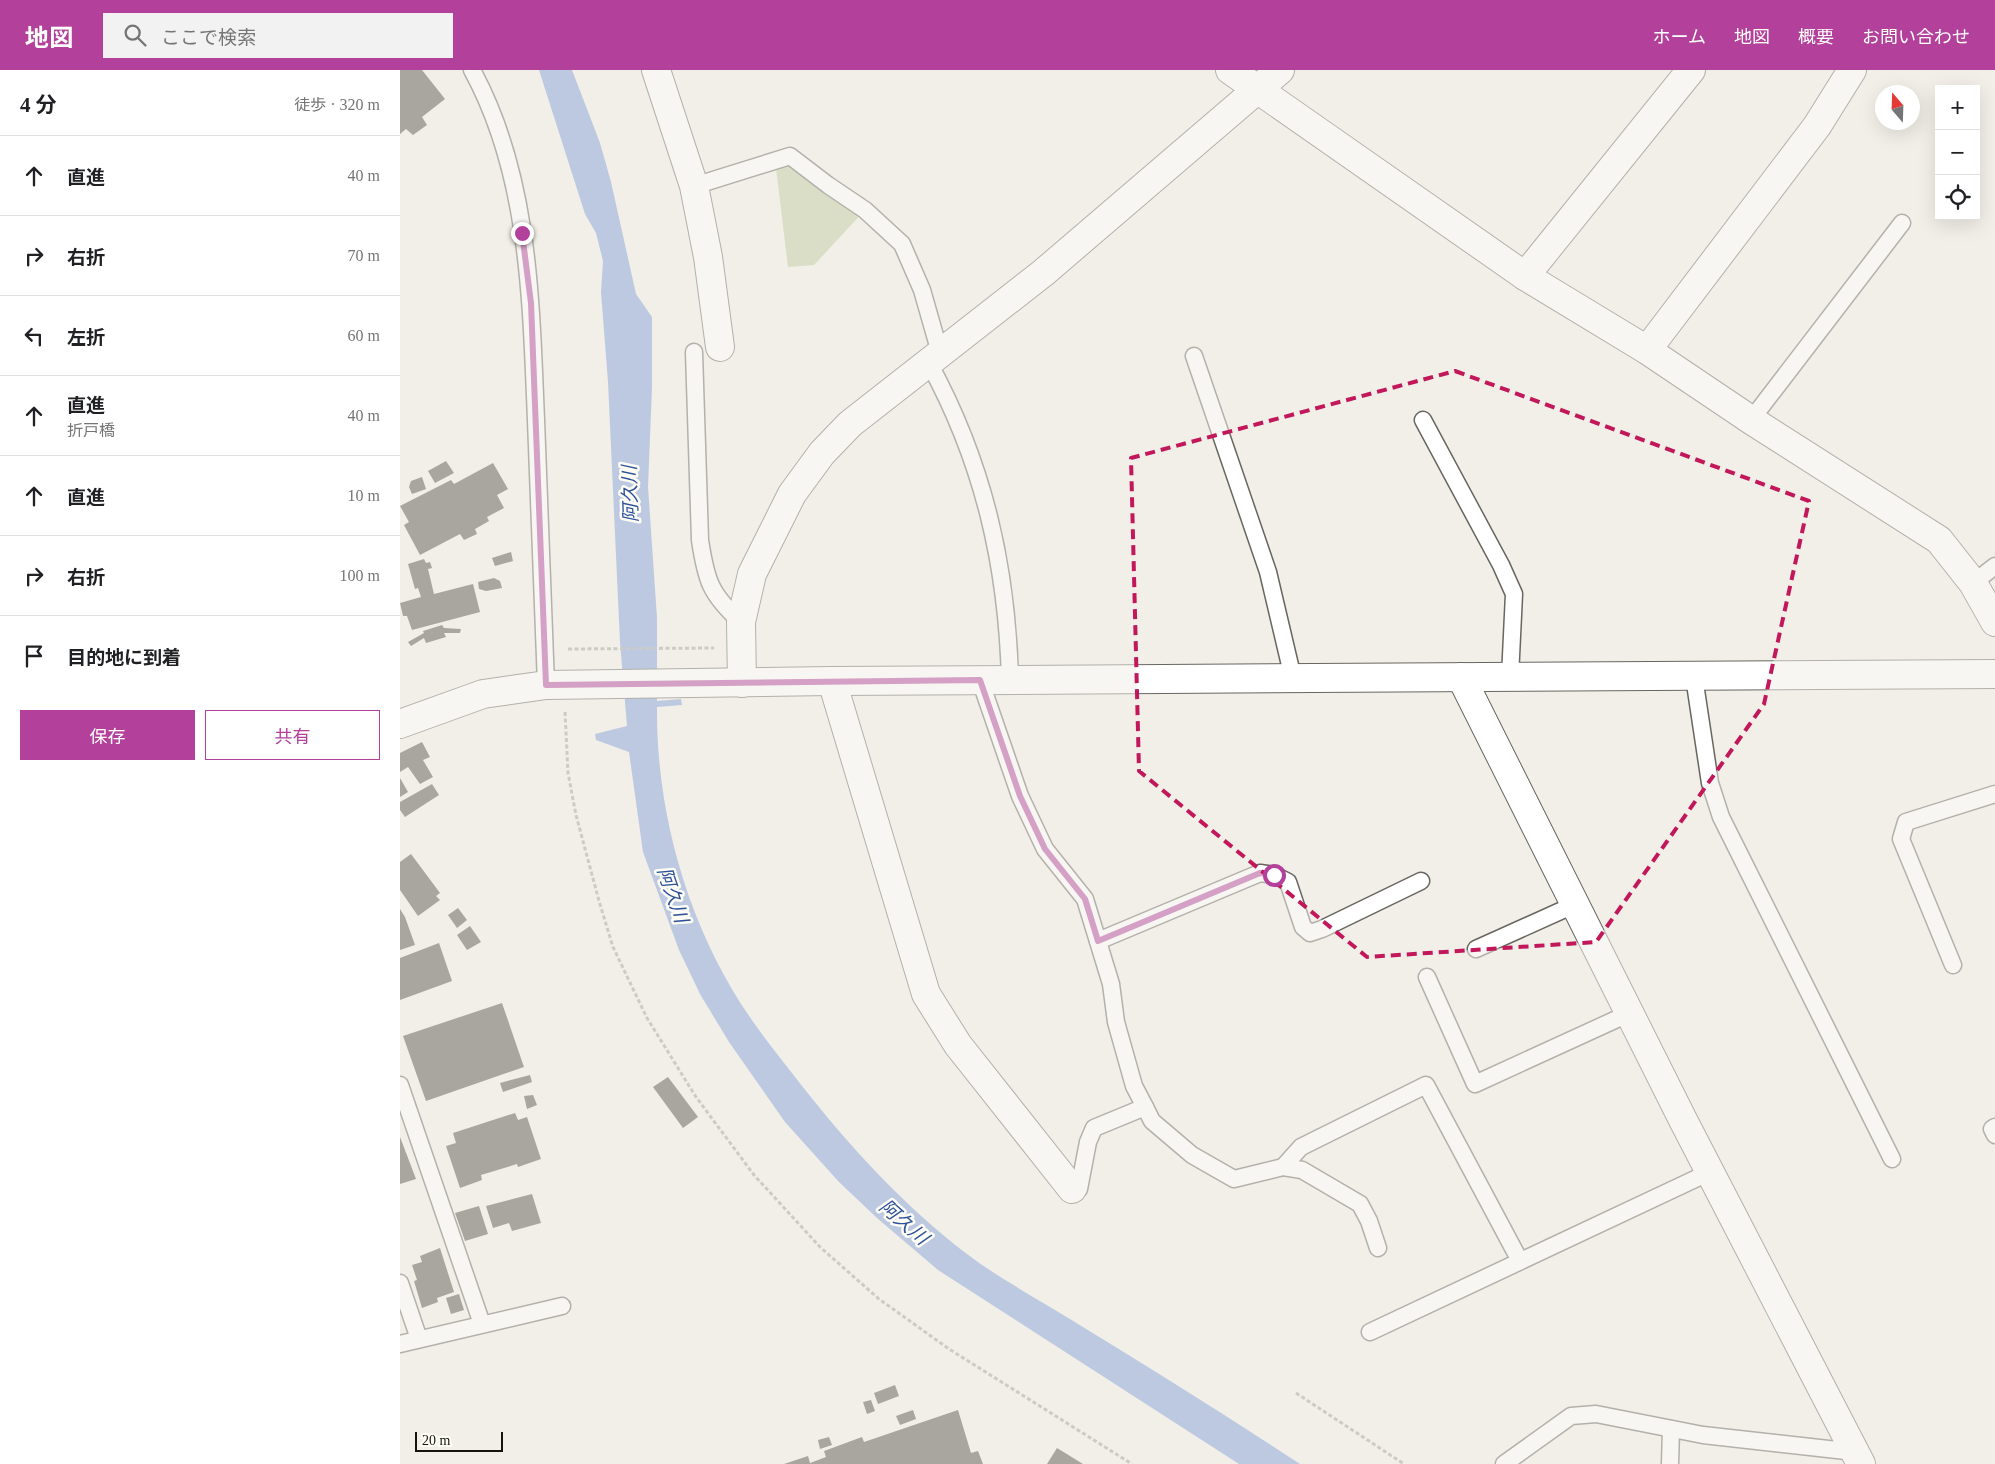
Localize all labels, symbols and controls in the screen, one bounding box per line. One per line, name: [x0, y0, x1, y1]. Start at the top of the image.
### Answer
search box: [103, 13, 453, 58]
icon: search: [121, 21, 149, 49]
text: 地図: [25, 25, 73, 51]
text: ここで検索: [161, 27, 256, 48]
text: ホーム: [1653, 27, 1706, 47]
text: 地図: [1734, 27, 1770, 47]
text: 概要: [1798, 27, 1834, 47]
text: お問い合わせ: [1862, 27, 1970, 47]
north arrow: [1875, 85, 1920, 130]
map controls: [1935, 85, 1980, 220]
button: +: [1935, 85, 1980, 130]
text: 4 分: [20, 93, 57, 117]
text: 徒歩 · 320 m: [294, 96, 380, 113]
button: −: [1935, 130, 1980, 175]
icon: ahead: [20, 162, 48, 190]
text: 直進: [67, 167, 105, 188]
text: 40 m: [348, 167, 380, 184]
button: locate: [1935, 175, 1980, 220]
route end: [511, 222, 534, 245]
icon: right: [20, 242, 48, 270]
text: 右折: [67, 247, 105, 268]
text: 70 m: [348, 247, 380, 264]
icon: left: [20, 322, 48, 350]
text: 左折: [67, 327, 105, 348]
text: 60 m: [348, 327, 380, 344]
text: 直進: [67, 395, 105, 416]
icon: ahead: [20, 402, 48, 430]
text: 40 m: [348, 407, 380, 424]
text: 折戸橋: [67, 422, 115, 439]
water label: 阿久川: [618, 463, 641, 523]
icon: ahead: [20, 482, 48, 510]
text: 直進: [67, 487, 105, 508]
text: 10 m: [348, 487, 380, 504]
icon: right: [20, 562, 48, 590]
text: 右折: [67, 567, 105, 588]
text: 100 m: [340, 567, 380, 584]
icon: arrive: [20, 642, 48, 670]
text: 目的地に到着: [67, 647, 181, 668]
button: 保存: [20, 710, 195, 760]
button: 共有: [205, 710, 380, 760]
route start: [1263, 864, 1286, 887]
water label: 阿久川: [654, 865, 693, 927]
water label: 阿久川: [876, 1195, 934, 1250]
scale bar: [415, 1429, 502, 1452]
text: 20 m: [422, 1433, 450, 1448]

